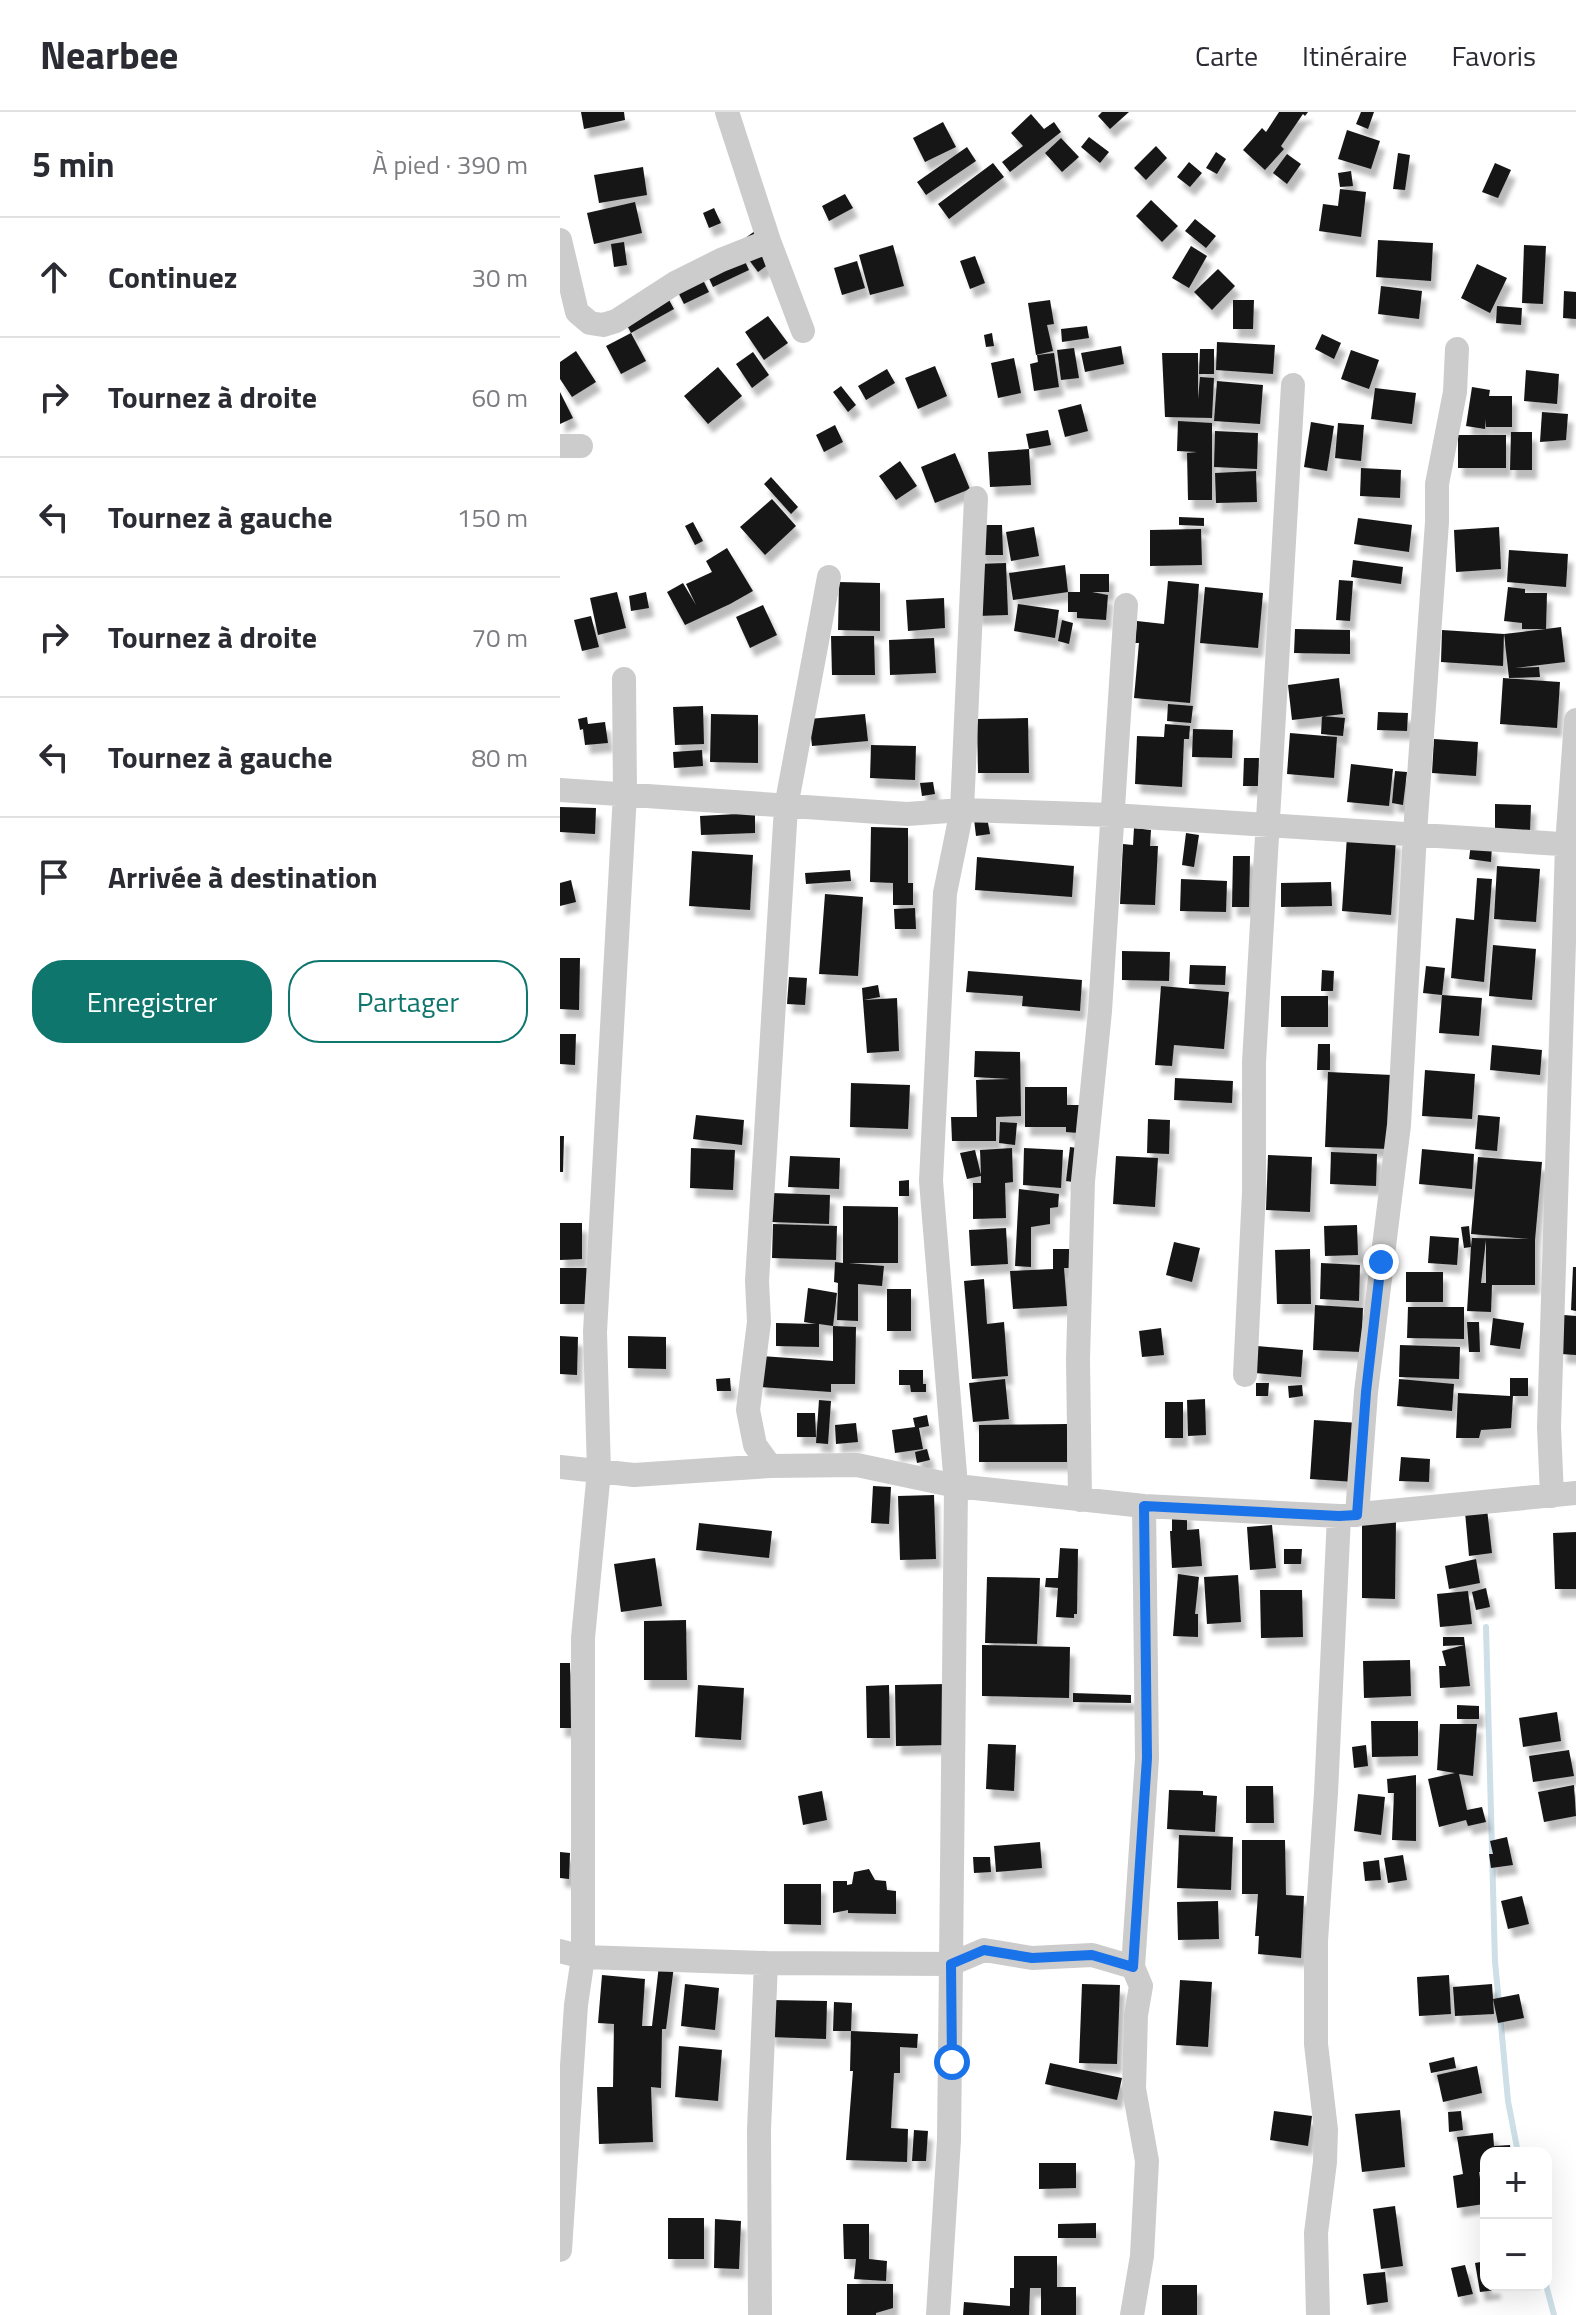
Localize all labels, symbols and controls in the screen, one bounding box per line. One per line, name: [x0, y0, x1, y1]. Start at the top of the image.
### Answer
text: Nearbee: [40, 26, 178, 84]
text: Carte: [1195, 34, 1258, 77]
text: Itinéraire: [1302, 34, 1407, 77]
text: Favoris: [1451, 34, 1536, 77]
text: 5 min: [32, 138, 115, 190]
text: À pied · 390 m: [372, 145, 528, 184]
text: Continuez: [108, 254, 237, 300]
icon: ahead: [32, 255, 76, 299]
text: 30 m: [471, 258, 528, 297]
text: Tournez à droite: [108, 374, 317, 420]
icon: right: [32, 375, 76, 419]
text: 60 m: [471, 378, 528, 417]
text: Tournez à gauche: [108, 494, 333, 540]
icon: left: [32, 495, 76, 539]
text: 150 m: [457, 498, 528, 537]
text: Tournez à droite: [108, 614, 317, 660]
icon: right: [32, 615, 76, 659]
text: 70 m: [471, 618, 528, 657]
text: Tournez à gauche: [108, 734, 333, 780]
icon: left: [32, 735, 76, 779]
text: 80 m: [471, 738, 528, 777]
text: Arrivée à destination: [108, 854, 378, 900]
icon: arrive: [32, 855, 76, 899]
button: Enregistrer: [32, 960, 272, 1043]
button: Partager: [288, 960, 528, 1043]
route end: [1363, 1244, 1399, 1280]
route start: [934, 2044, 970, 2080]
map controls: [1480, 2147, 1552, 2291]
button: +: [1480, 2147, 1552, 2219]
button: −: [1480, 2219, 1552, 2291]

